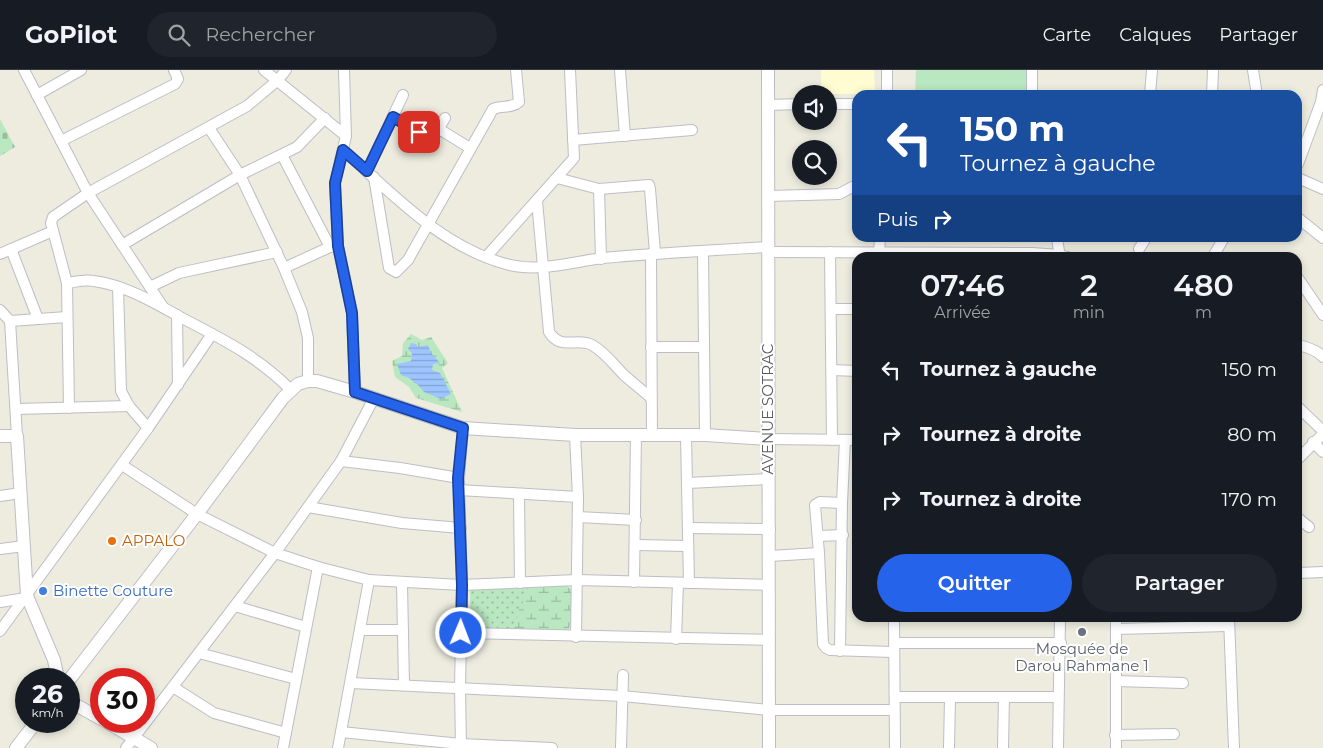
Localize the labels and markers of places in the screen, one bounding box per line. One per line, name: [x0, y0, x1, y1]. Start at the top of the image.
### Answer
pin: [398, 111, 440, 153]
place label: APPALO: [122, 531, 185, 550]
marker: APPALO: [106, 535, 118, 547]
place label: Binette Couture: [53, 581, 173, 600]
marker: Binette Couture: [37, 585, 49, 597]
marker: Mosquée de Darou Rahmane 1: [1076, 626, 1088, 638]
place label: Mosquée de Darou Rahmane 1: [1015, 639, 1149, 675]

